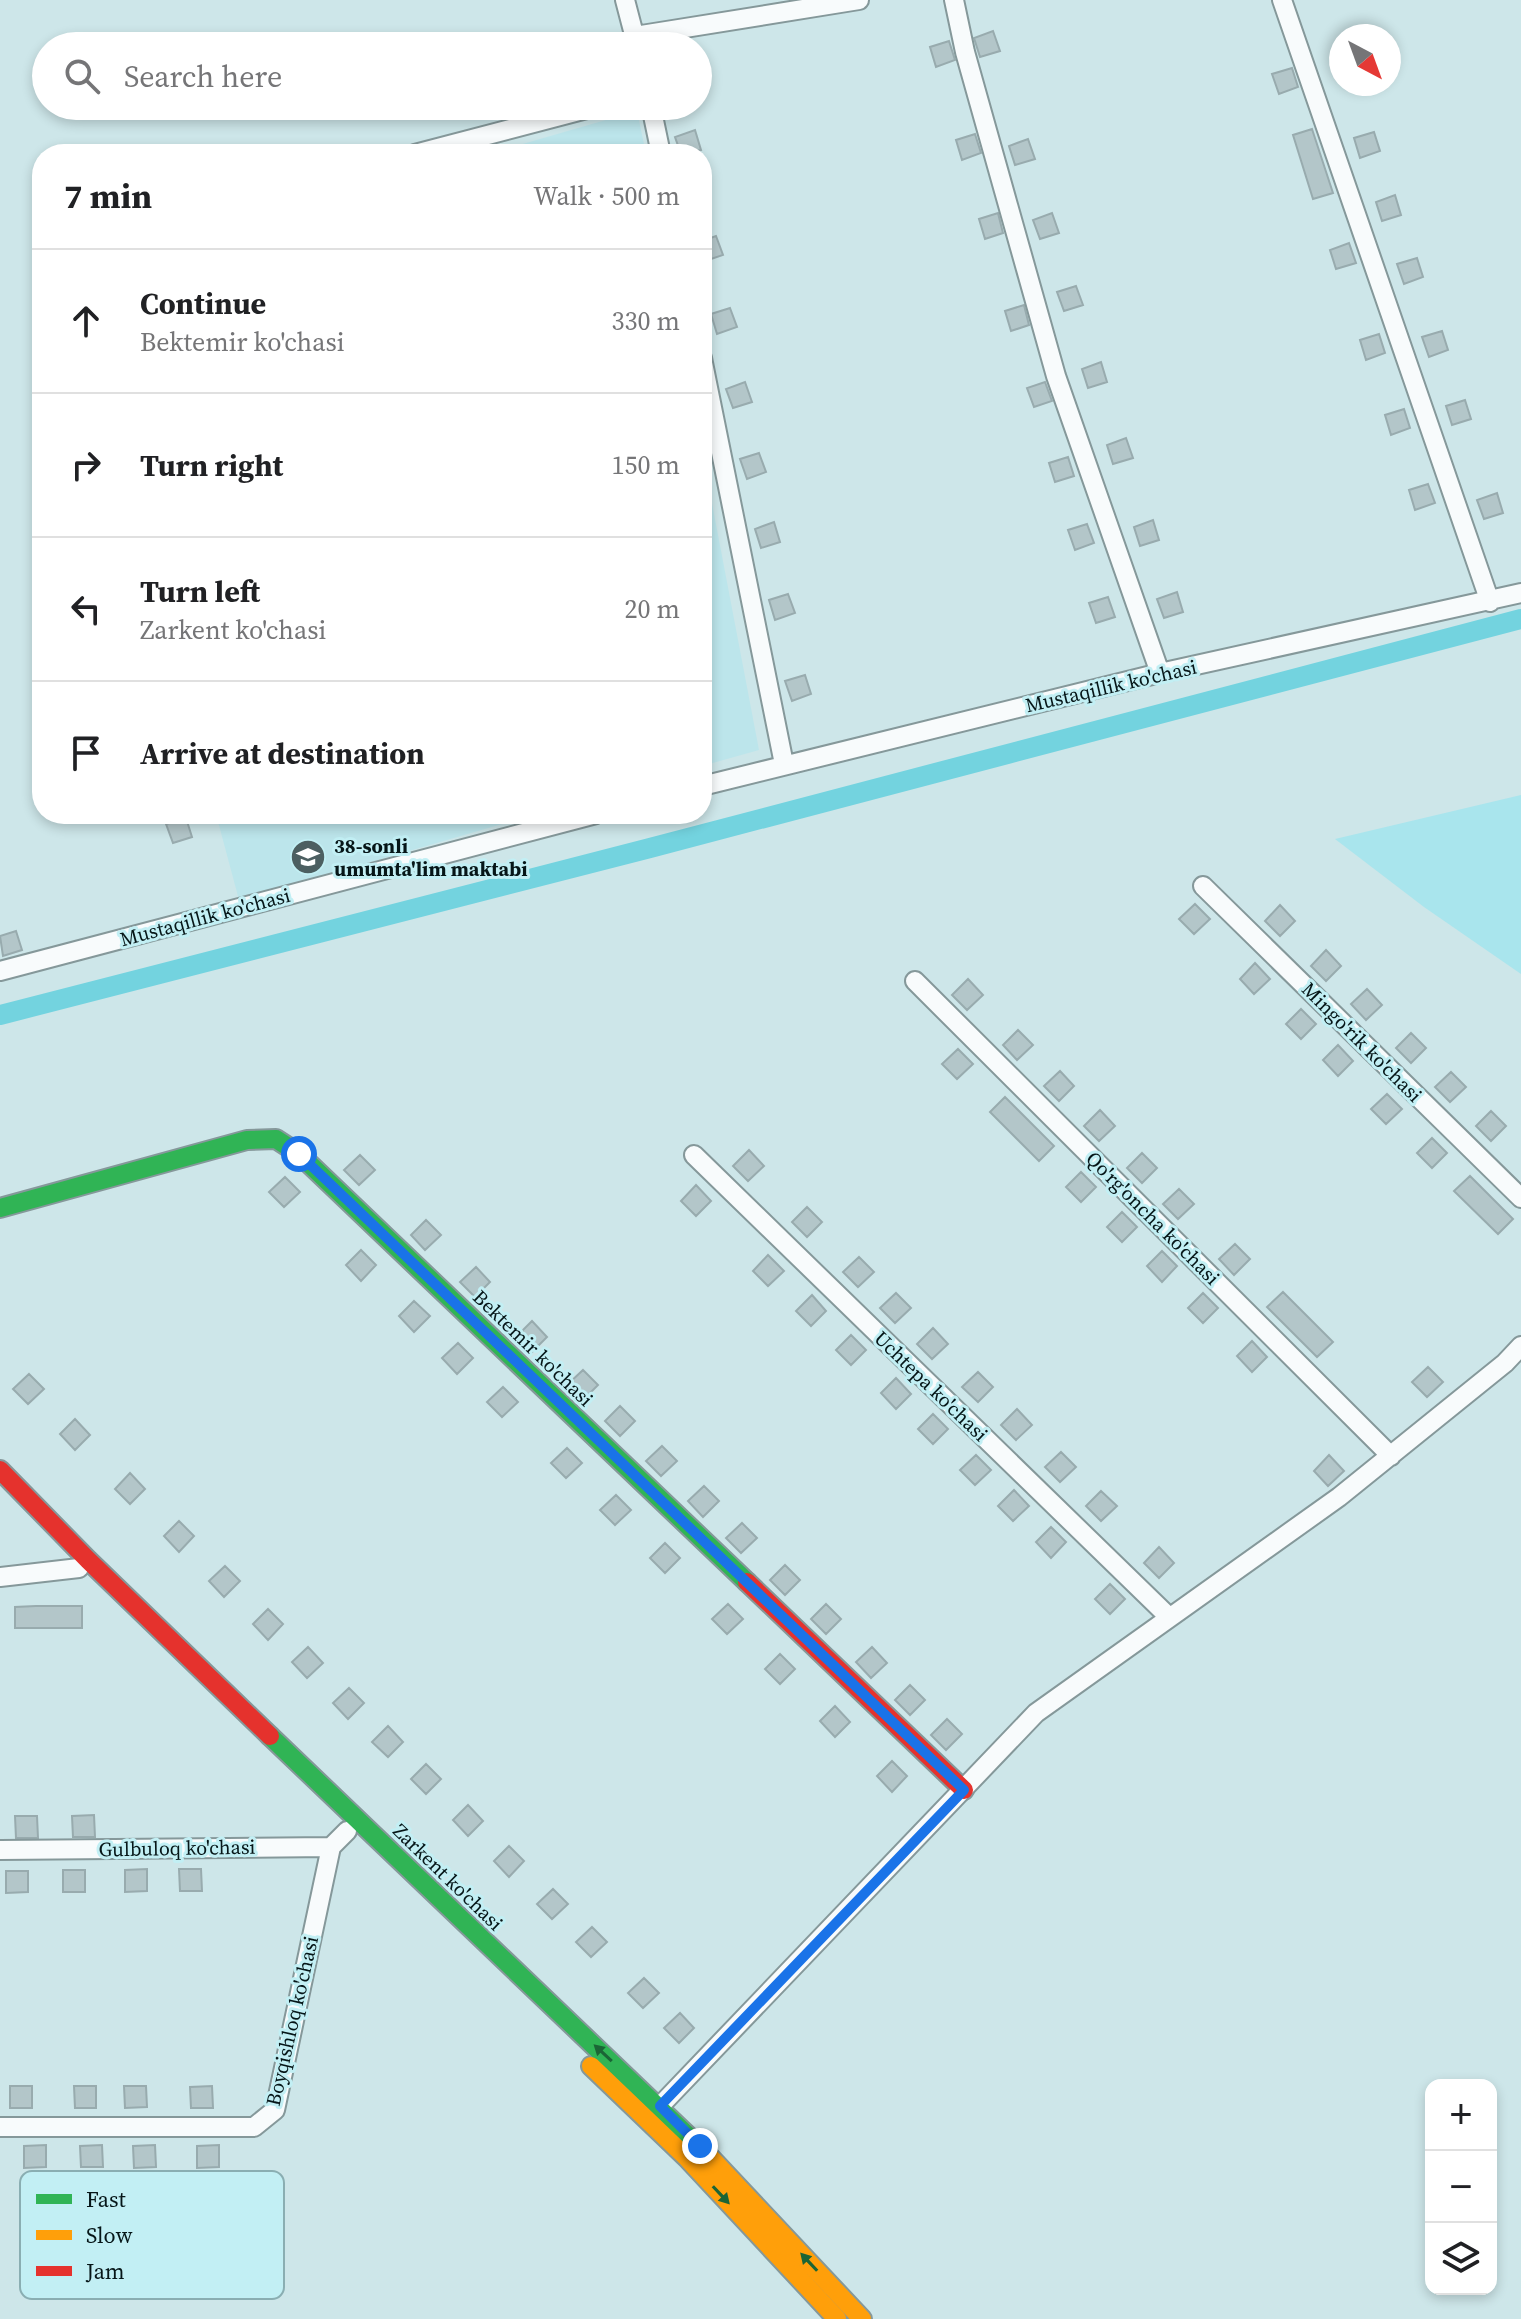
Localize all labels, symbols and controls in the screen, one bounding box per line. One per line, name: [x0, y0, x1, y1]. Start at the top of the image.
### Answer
north arrow: [1329, 24, 1401, 96]
search box: [32, 32, 712, 120]
icon: search: [60, 54, 104, 98]
text: Search here: [124, 56, 282, 97]
text: 7 min: [64, 173, 152, 219]
text: Walk · 500 m: [533, 178, 680, 214]
text: Continue: [140, 283, 266, 324]
icon: ahead: [64, 299, 108, 343]
text: 330 m: [612, 303, 680, 339]
text: Bektemir ko'chasi: [140, 324, 344, 360]
icon: right: [64, 443, 108, 487]
text: Turn right: [140, 445, 283, 486]
text: 150 m: [612, 447, 680, 483]
text: Turn left: [140, 571, 260, 612]
icon: left: [64, 587, 108, 631]
text: 20 m: [625, 591, 680, 627]
text: Zarkent ko'chasi: [140, 612, 326, 648]
street label: Mustaqillik ko'chasi: [1023, 653, 1200, 719]
icon: arrive: [64, 731, 108, 775]
text: Arrive at destination: [140, 733, 425, 774]
place label: 38-sonli umumta'lim maktabi: [334, 832, 528, 883]
school or university icon: 38-sonli umumta'lim maktabi: [289, 838, 327, 876]
street label: Mustaqillik ko'chasi: [117, 881, 293, 953]
street label: Mingo'rik ko'chasi: [1296, 976, 1428, 1108]
route start: [281, 1136, 317, 1172]
street label: Qo'rg'oncha ko'chasi: [1080, 1145, 1226, 1291]
street label: Bektemir ko'chasi: [467, 1283, 599, 1413]
street label: Uchtepa ko'chasi: [868, 1324, 994, 1448]
street label: Zarkent ko'chasi: [387, 1817, 509, 1937]
street label: Gulbuloq ko'chasi: [98, 1833, 256, 1863]
street label: Boyqishloq ko'chasi: [259, 1933, 325, 2109]
one-way arrow: [594, 2045, 613, 2063]
map controls: [1425, 2079, 1497, 2295]
button: +: [1425, 2079, 1497, 2151]
route end: [682, 2128, 718, 2164]
button: −: [1425, 2151, 1497, 2223]
legend: [20, 2171, 284, 2299]
text: Fast: [86, 2184, 127, 2214]
one-way arrow: [712, 2185, 730, 2204]
text: Slow: [86, 2220, 133, 2250]
button: layers: [1425, 2223, 1497, 2295]
one-way arrow: [801, 2253, 819, 2272]
text: Jam: [85, 2256, 125, 2286]

